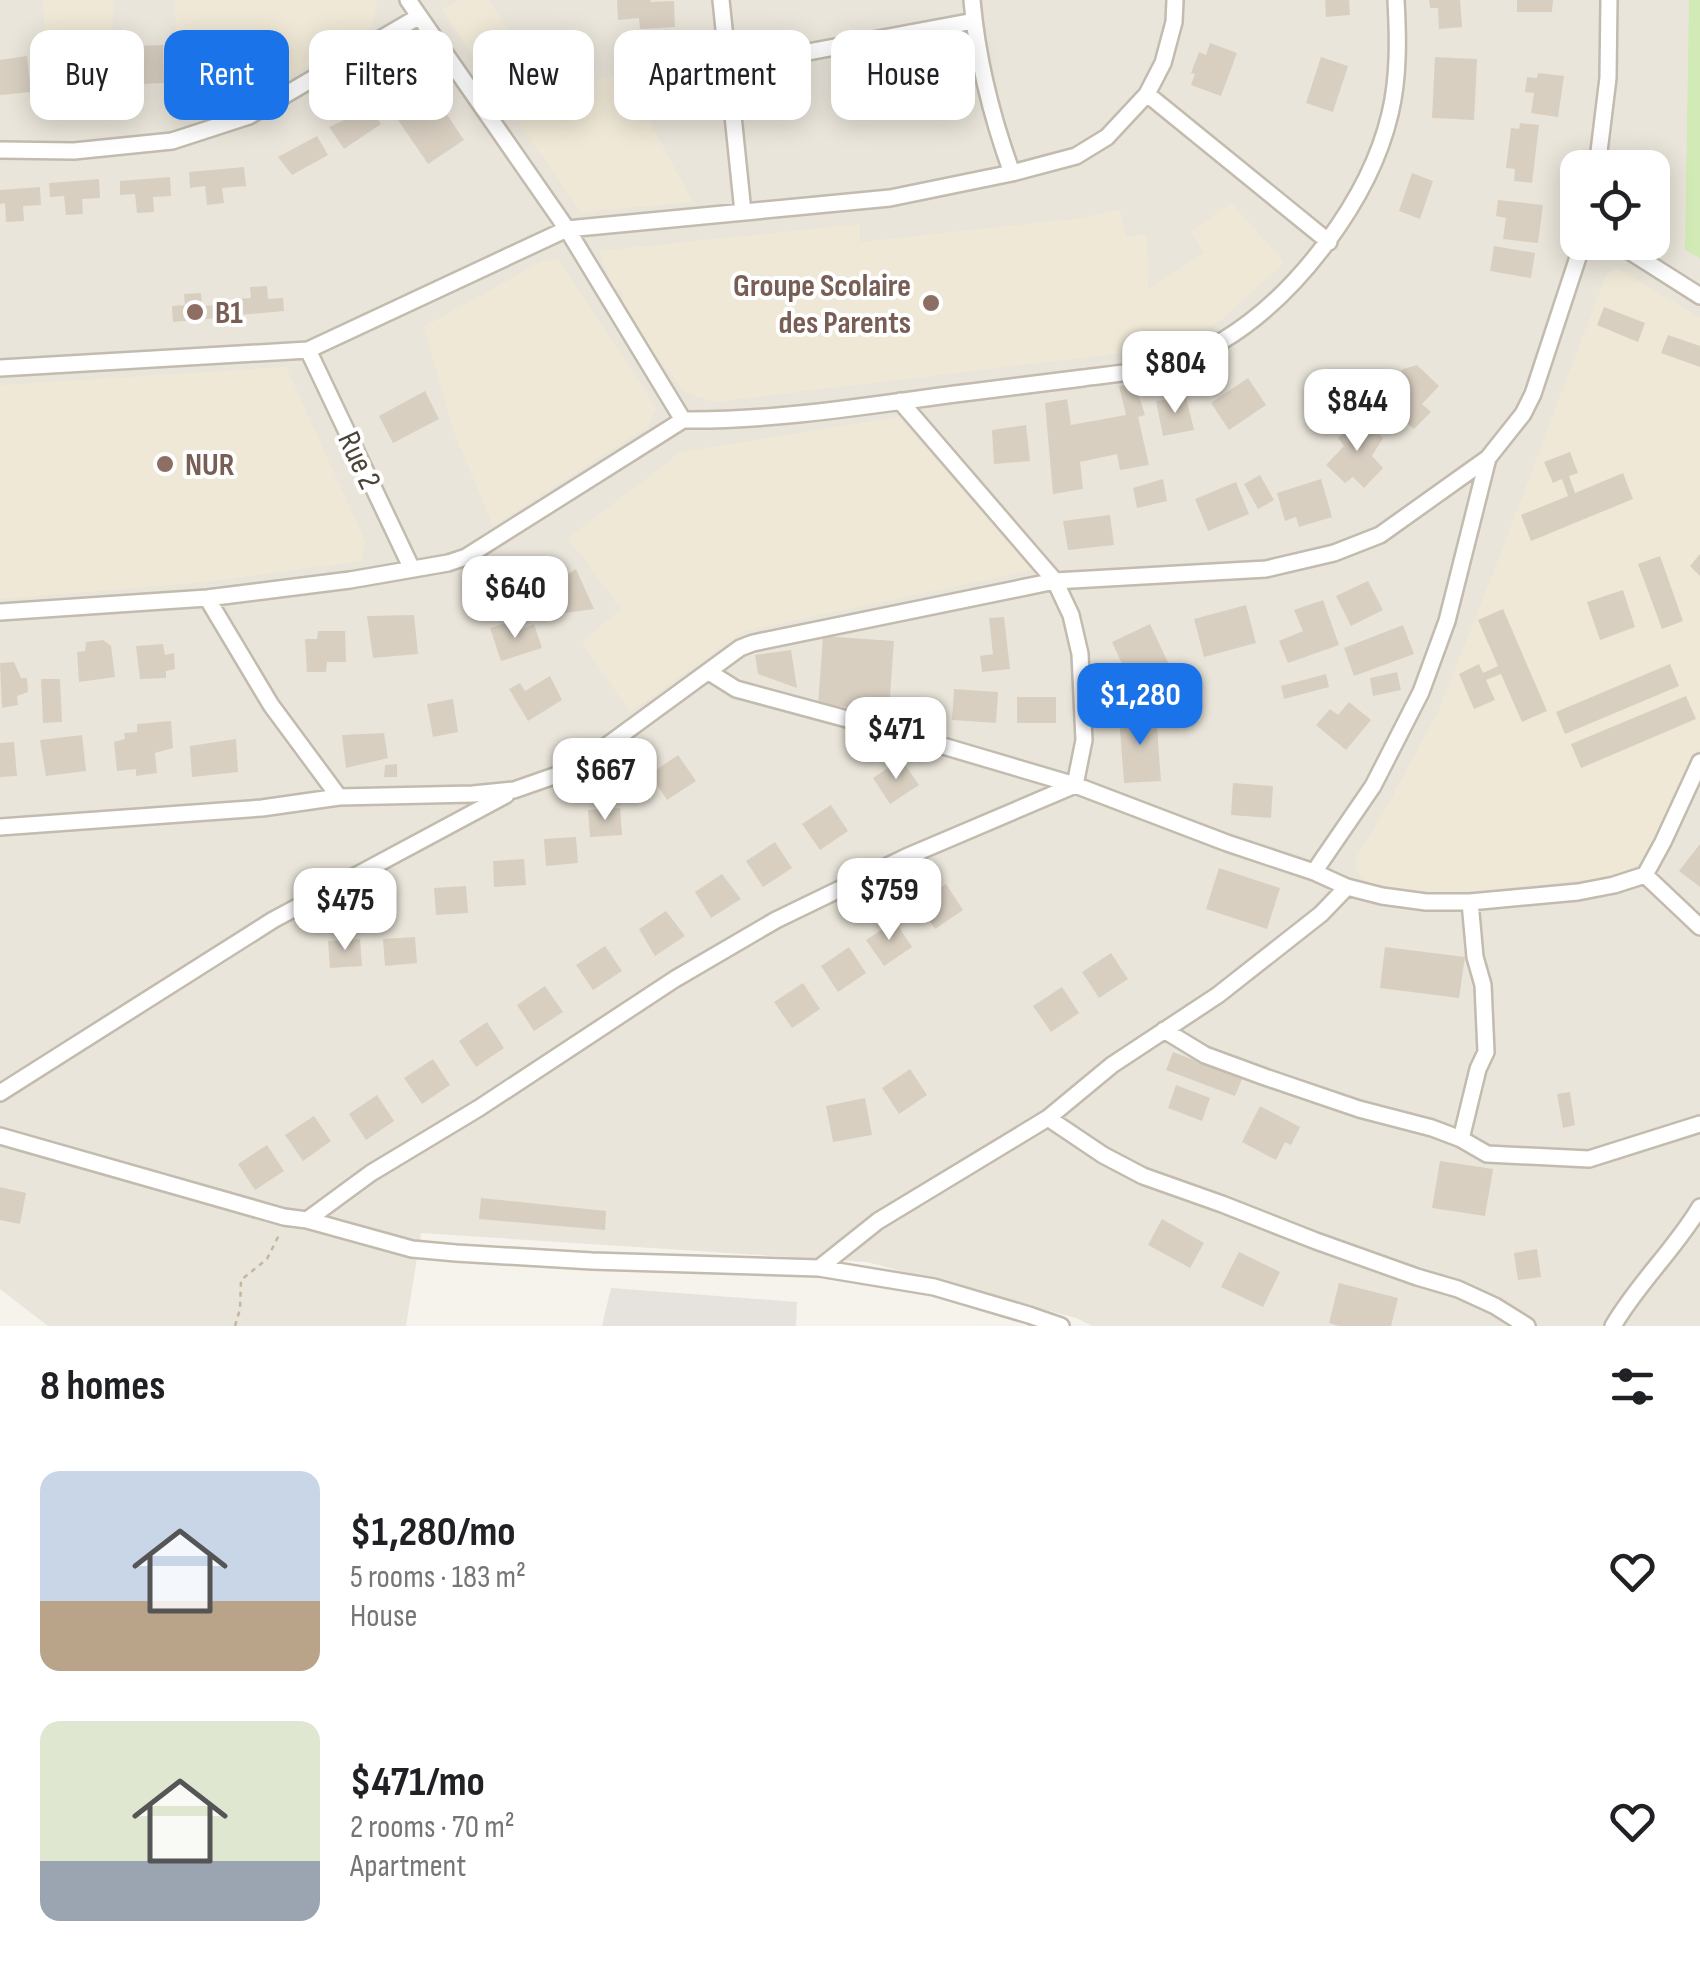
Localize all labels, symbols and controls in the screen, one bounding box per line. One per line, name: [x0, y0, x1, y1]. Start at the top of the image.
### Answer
chip: Buy: [30, 30, 144, 120]
chip: Rent: [164, 30, 289, 120]
chip: Filters: [309, 30, 453, 120]
chip: New: [473, 30, 594, 120]
chip: Apartment: [614, 30, 811, 120]
chip: House: [831, 30, 975, 120]
map controls: [1560, 150, 1670, 260]
button: locate: [1560, 150, 1670, 260]
place label: Groupe Scolaire des Parents: [733, 267, 911, 343]
marker: Groupe Scolaire des Parents: [920, 292, 942, 314]
place label: B1: [215, 294, 243, 333]
marker: B1: [184, 301, 206, 323]
pin: $804: [1116, 331, 1234, 416]
text: $804: [1144, 344, 1206, 383]
pin: $844: [1298, 369, 1416, 454]
text: $844: [1326, 382, 1388, 421]
street label: Rue 2: [328, 426, 389, 496]
place label: NUR: [185, 446, 235, 485]
marker: NUR: [154, 453, 176, 475]
pin: $640: [456, 556, 574, 641]
text: $640: [484, 569, 546, 608]
pin: $1,280: [1059, 663, 1221, 748]
text: $1,280: [1099, 676, 1181, 715]
pin: $471: [837, 697, 955, 782]
text: $471: [867, 710, 925, 749]
pin: $667: [546, 738, 664, 823]
text: $667: [575, 751, 635, 790]
pin: $759: [830, 858, 948, 943]
pin: $475: [286, 868, 404, 953]
text: $759: [859, 871, 919, 910]
text: $475: [316, 881, 374, 920]
icon: filters: [1605, 1359, 1660, 1414]
text: 8 homes: [40, 1361, 165, 1412]
text: $1,280/mo: [350, 1507, 516, 1558]
icon: home: [120, 1511, 240, 1631]
icon: heart: [1605, 1544, 1660, 1599]
text: 5 rooms · 183 m²: [350, 1558, 526, 1597]
text: House: [350, 1597, 417, 1636]
text: $471/mo: [350, 1757, 485, 1808]
icon: home: [120, 1761, 240, 1881]
icon: heart: [1605, 1794, 1660, 1849]
text: 2 rooms · 70 m²: [350, 1808, 515, 1847]
text: Apartment: [350, 1847, 466, 1886]

